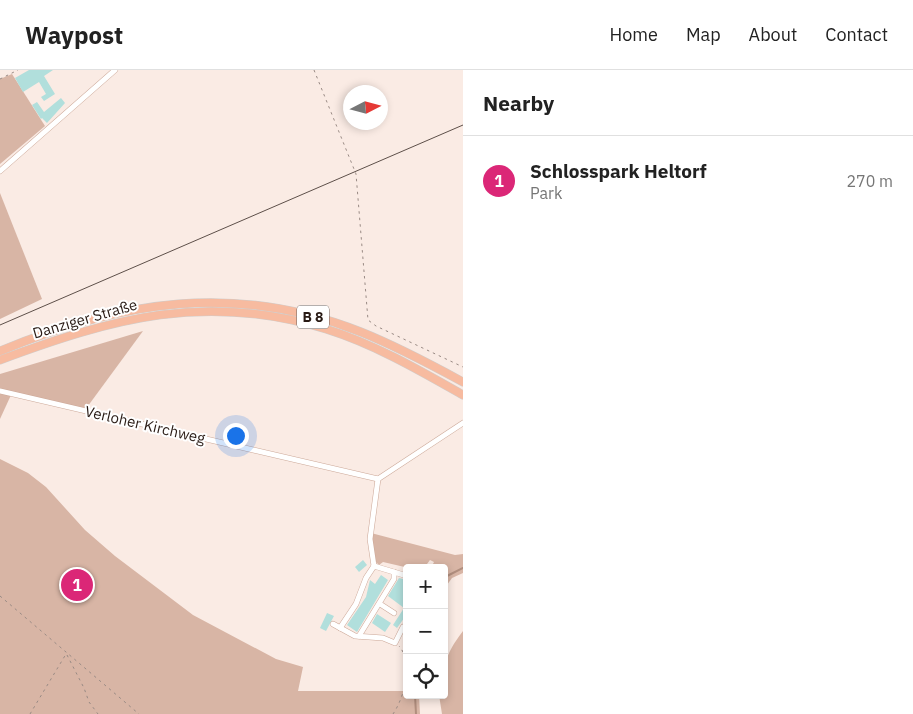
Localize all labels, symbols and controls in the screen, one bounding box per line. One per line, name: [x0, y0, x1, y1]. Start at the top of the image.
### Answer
text: Waypost: [25, 19, 123, 51]
text: Home: [610, 23, 658, 46]
text: Map: [686, 23, 721, 46]
text: About: [749, 23, 797, 46]
text: Contact: [825, 23, 888, 46]
north arrow: [343, 85, 388, 130]
text: Nearby: [483, 89, 554, 117]
text: Schlosspark Heltorf: [530, 159, 707, 183]
text: 1: [494, 171, 504, 191]
text: 270 m: [846, 171, 893, 191]
text: Park: [530, 183, 562, 203]
street label: Danziger Straße: [30, 295, 139, 342]
road number: B 8: [297, 306, 329, 328]
street label: Verloher Kirchweg: [83, 401, 207, 448]
your location: [223, 423, 249, 449]
map controls: [403, 564, 448, 699]
button: +: [403, 564, 448, 609]
pin: 1: [61, 566, 93, 604]
button: −: [403, 609, 448, 654]
button: locate: [403, 654, 448, 699]

